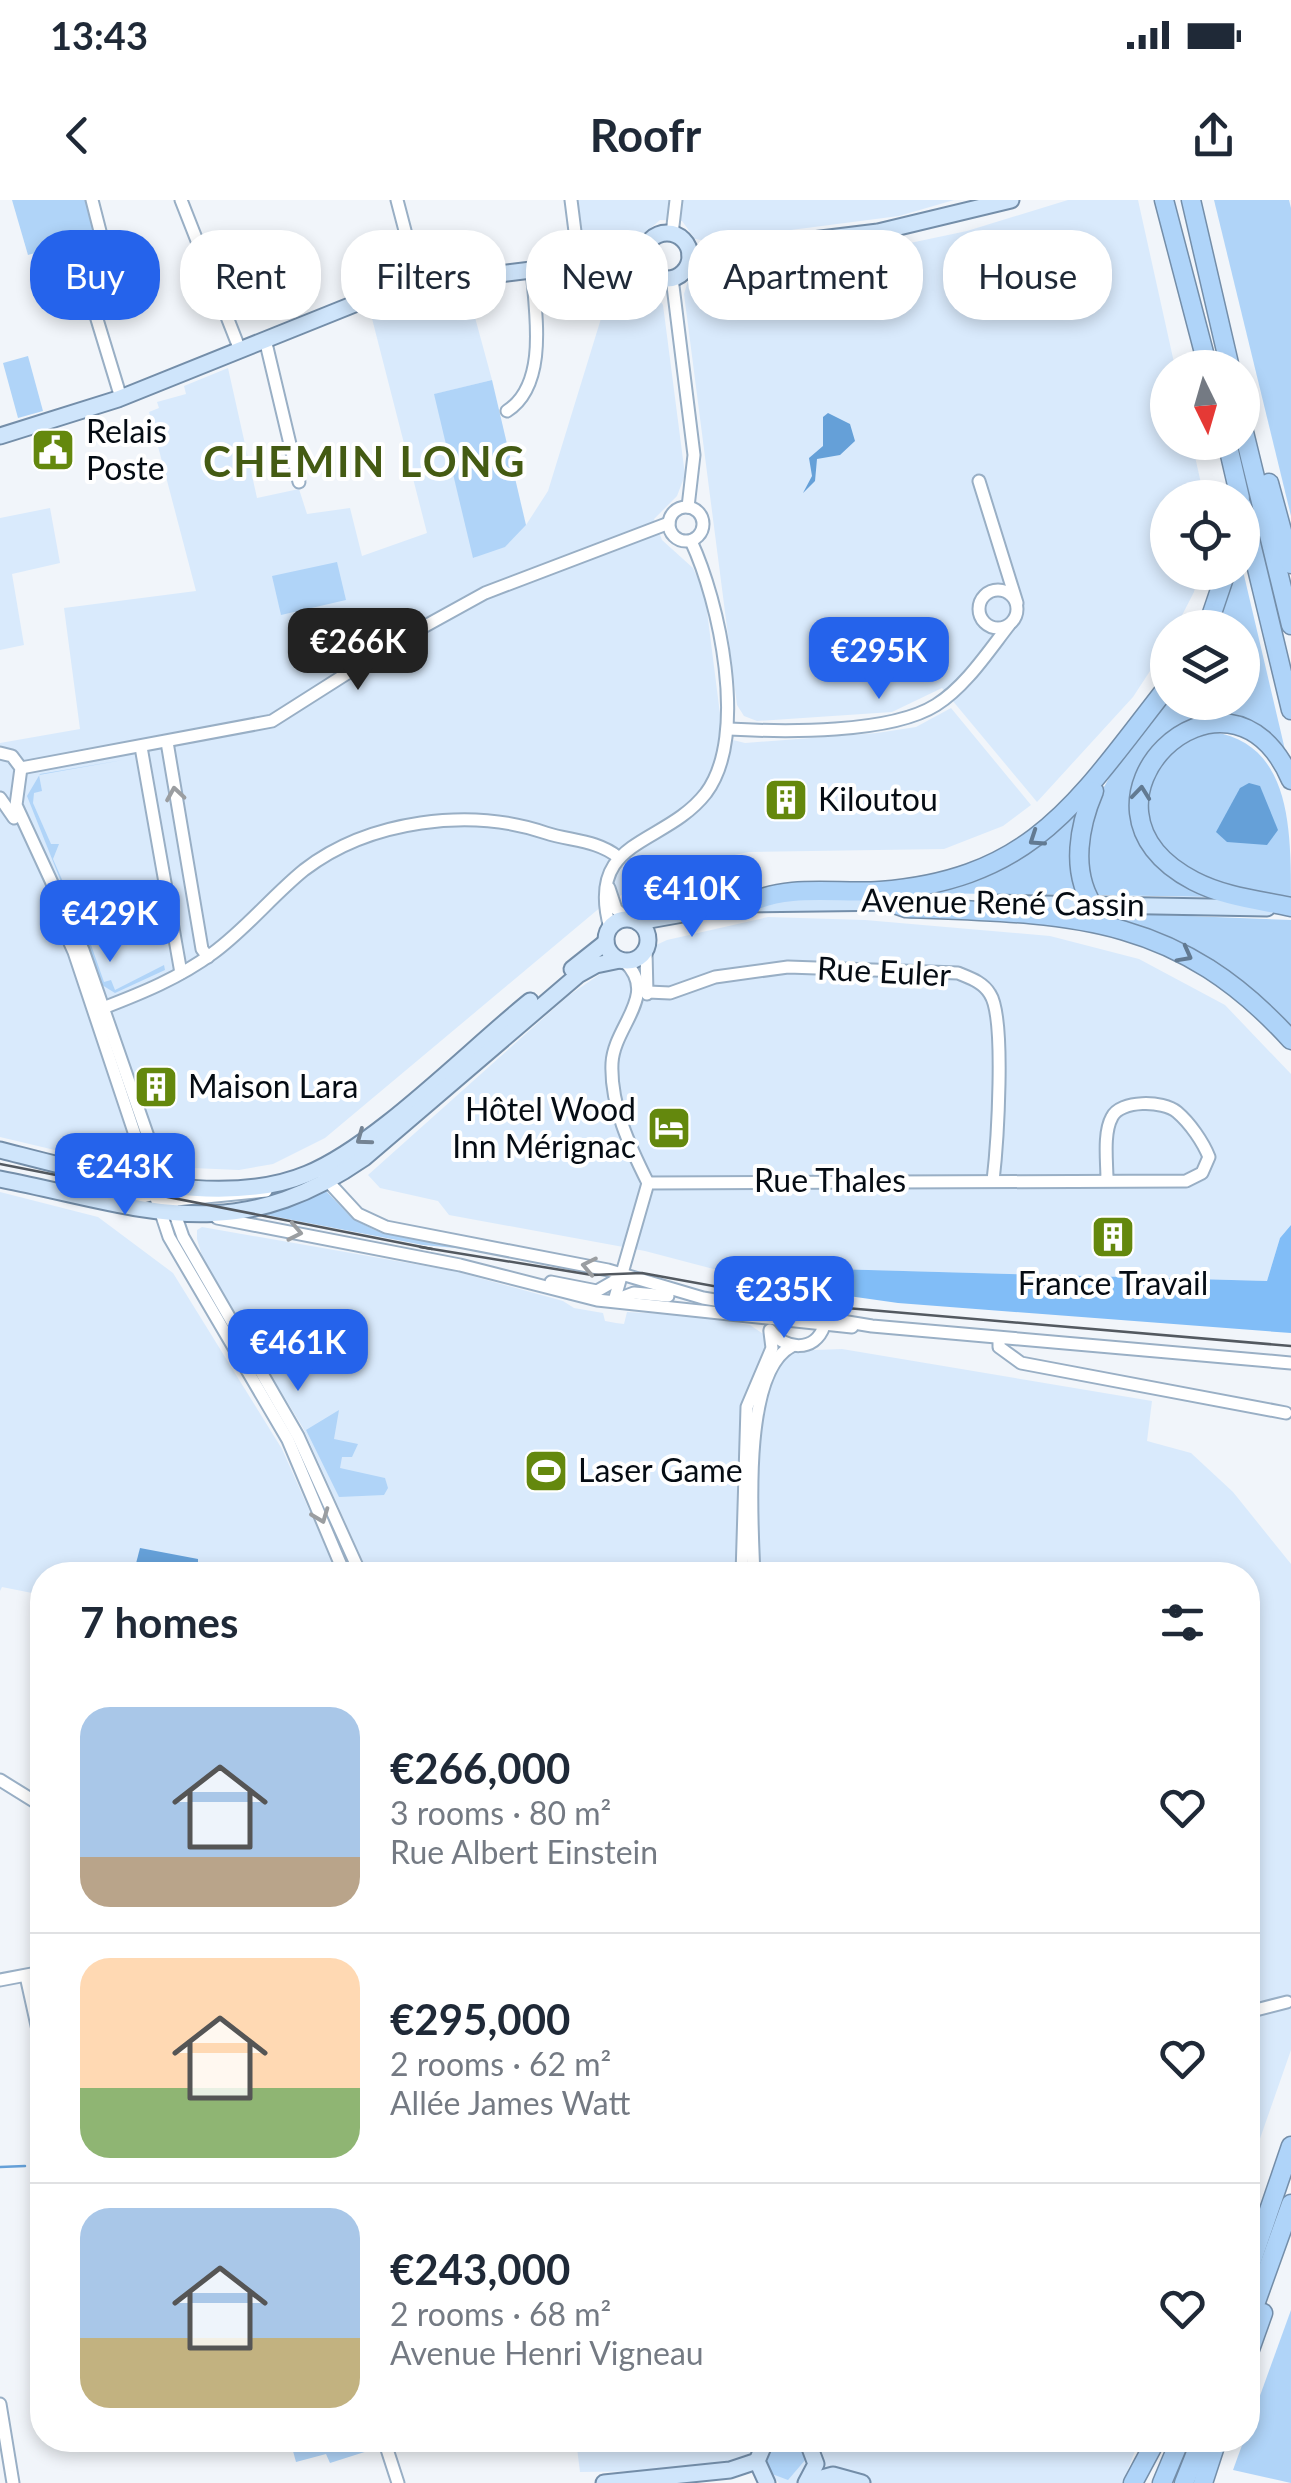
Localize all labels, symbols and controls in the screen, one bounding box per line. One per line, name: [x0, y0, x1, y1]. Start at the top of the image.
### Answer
text: 13:43: [50, 12, 148, 58]
icon: back: [50, 108, 105, 163]
text: Roofr: [590, 108, 701, 162]
icon: share: [1186, 108, 1241, 163]
chip: Buy: [30, 230, 160, 320]
chip: Rent: [180, 230, 321, 320]
chip: Filters: [341, 230, 506, 320]
chip: New: [526, 230, 668, 320]
chip: Apartment: [688, 230, 923, 320]
chip: House: [943, 230, 1112, 320]
north arrow: [1150, 350, 1260, 460]
map controls: [1150, 350, 1260, 720]
place label: Relais Poste: [86, 411, 167, 487]
public building icon: Relais Poste: [30, 427, 76, 473]
district label: CHEMIN LONG: [203, 436, 527, 486]
button: locate: [1150, 480, 1260, 590]
pin: €266K: [288, 608, 428, 693]
button: layers: [1150, 610, 1260, 720]
pin: €295K: [809, 617, 949, 702]
text: €266K: [310, 621, 406, 660]
text: €295K: [831, 630, 927, 669]
building icon: Kiloutou: [763, 777, 809, 823]
place label: Kiloutou: [818, 779, 938, 818]
one-way arrow: [1130, 785, 1151, 801]
one-way arrow: [165, 786, 186, 802]
one-way arrow: [1028, 827, 1047, 845]
pin: €410K: [622, 855, 762, 940]
text: €410K: [644, 868, 740, 907]
pin: €429K: [40, 880, 180, 965]
street label: Avenue René Cassin: [861, 880, 1145, 923]
text: €429K: [62, 893, 158, 932]
one-way arrow: [1174, 943, 1192, 962]
street label: Rue Euler: [816, 948, 952, 994]
building icon: Maison Lara: [133, 1064, 179, 1110]
place label: Maison Lara: [188, 1066, 359, 1105]
place label: Hôtel Wood Inn Mérignac: [452, 1089, 636, 1165]
hotel icon: Hôtel Wood Inn Mérignac: [646, 1105, 692, 1151]
one-way arrow: [356, 1126, 374, 1144]
pin: €243K: [55, 1133, 195, 1218]
text: €243K: [77, 1146, 173, 1185]
street label: Rue Thales: [754, 1160, 906, 1199]
building icon: France Travail: [1090, 1214, 1136, 1260]
one-way arrow: [287, 1221, 303, 1242]
pin: €235K: [714, 1256, 854, 1341]
one-way arrow: [581, 1257, 598, 1278]
place label: France Travail: [1018, 1263, 1208, 1302]
text: €235K: [736, 1269, 832, 1308]
pin: €461K: [228, 1309, 368, 1394]
text: €461K: [250, 1322, 346, 1361]
sports icon: Laser Game: [523, 1448, 569, 1494]
place label: Laser Game: [578, 1450, 743, 1489]
one-way arrow: [310, 1507, 330, 1524]
icon: filters: [1155, 1595, 1210, 1650]
text: 7 homes: [80, 1597, 238, 1647]
text: €266,000: [390, 1743, 570, 1793]
icon: home: [160, 1747, 280, 1867]
icon: heart: [1155, 1780, 1210, 1835]
text: 3 rooms · 80 m²: [390, 1793, 611, 1832]
text: Rue Albert Einstein: [390, 1832, 658, 1871]
text: €295,000: [390, 1994, 570, 2044]
icon: home: [160, 1998, 280, 2118]
icon: heart: [1155, 2031, 1210, 2086]
text: 2 rooms · 62 m²: [390, 2044, 611, 2083]
text: Allée James Watt: [390, 2083, 630, 2122]
text: €243,000: [390, 2244, 570, 2294]
icon: home: [160, 2248, 280, 2368]
icon: heart: [1155, 2281, 1210, 2336]
text: 2 rooms · 68 m²: [390, 2294, 611, 2333]
text: Avenue Henri Vigneau: [390, 2333, 704, 2372]

